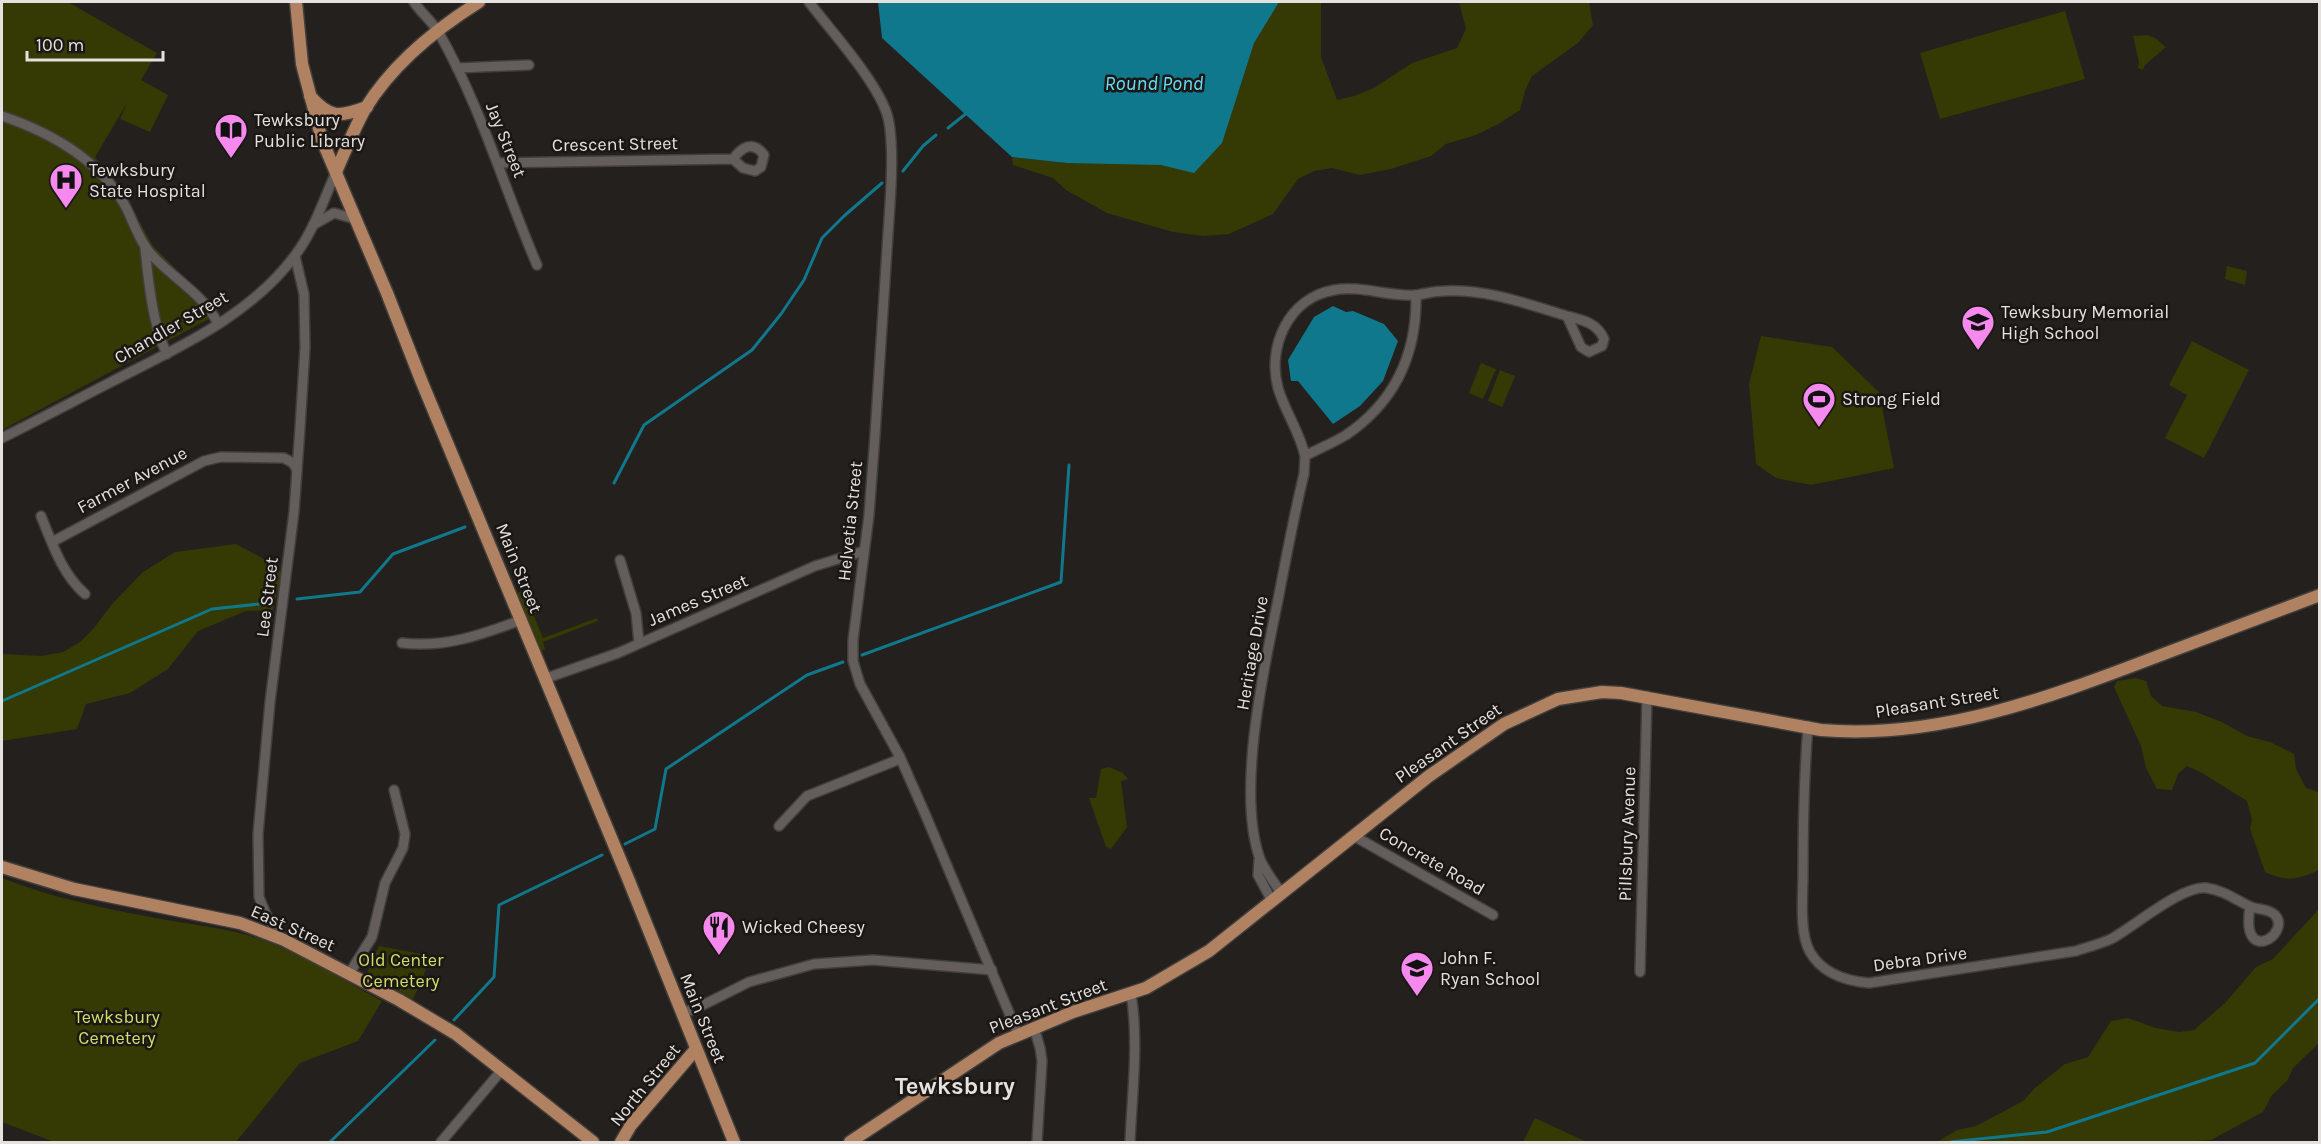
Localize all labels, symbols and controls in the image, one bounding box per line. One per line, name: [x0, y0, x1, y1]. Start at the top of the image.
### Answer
scale bar: [27, 24, 164, 62]
text: 100 m: [36, 34, 84, 56]
water label: Round Pond: [1105, 72, 1204, 95]
street label: Jay Street: [481, 99, 531, 181]
place label: Tewksbury Public Library: [254, 109, 366, 152]
library icon: Tewksbury Public Library: [213, 112, 249, 159]
street label: Crescent Street: [552, 132, 678, 156]
place label: Tewksbury State Hospital: [89, 159, 206, 202]
hospital icon: Tewksbury State Hospital: [48, 162, 84, 209]
street label: Chandler Street: [110, 285, 232, 368]
place label: Tewksbury Memorial High School: [2001, 301, 2169, 344]
school or university icon: Tewksbury Memorial High School: [1960, 304, 1996, 351]
sports icon: Strong Field: [1801, 381, 1837, 428]
place label: Strong Field: [1842, 388, 1941, 410]
street label: Farmer Avenue: [73, 442, 191, 518]
street label: Helvetia Street: [833, 460, 867, 582]
street label: Main Street: [491, 520, 547, 616]
street label: Lee Street: [251, 555, 283, 638]
street label: James Street: [645, 569, 751, 631]
street label: Heritage Drive: [1231, 594, 1273, 712]
street label: Pleasant Street: [1874, 681, 2001, 723]
street label: Pleasant Street: [1391, 698, 1506, 788]
street label: Pillsbury Avenue: [1614, 766, 1640, 902]
street label: Concrete Road: [1375, 822, 1489, 900]
street label: East Street: [247, 900, 339, 956]
restaurant icon: Wicked Cheesy: [701, 909, 737, 956]
place label: Wicked Cheesy: [742, 916, 866, 938]
street label: Debra Drive: [1872, 942, 1968, 976]
place label: John F. Ryan School: [1440, 947, 1540, 990]
park label: Old Center Cemetery: [358, 949, 444, 992]
school or university icon: John F. Ryan School: [1399, 950, 1435, 997]
street label: Main Street: [675, 970, 731, 1066]
street label: Pleasant Street: [986, 973, 1110, 1039]
park label: Tewksbury Cemetery: [74, 1006, 161, 1049]
street label: North Street: [605, 1039, 685, 1131]
district label: Tewksbury: [895, 1072, 1015, 1100]

